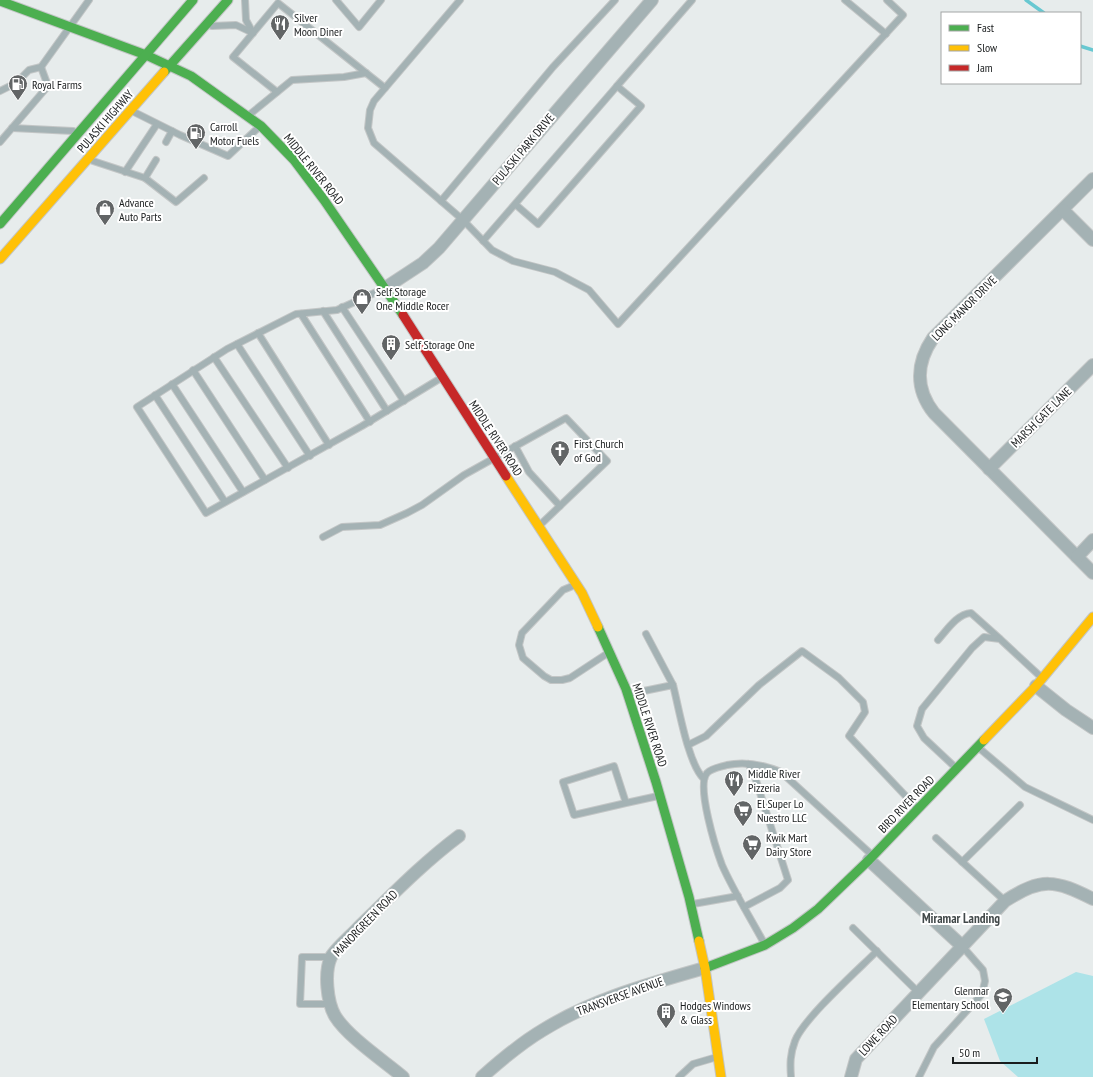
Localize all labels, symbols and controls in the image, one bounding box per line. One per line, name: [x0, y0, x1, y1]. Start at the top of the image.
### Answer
place label: Silver Moon Diner: [294, 10, 343, 39]
legend: [941, 12, 1081, 84]
restaurant icon: Silver Moon Diner: [269, 13, 291, 41]
text: Fast: [977, 20, 995, 35]
text: Slow: [977, 40, 998, 55]
text: Jam: [976, 60, 993, 75]
fuel station icon: Royal Farms: [7, 73, 29, 101]
place label: Royal Farms: [32, 77, 82, 92]
street label: PULASKI HIGHWAY: [74, 86, 137, 156]
street label: PULASKI PARK DRIVE: [489, 110, 557, 188]
place label: Carroll Motor Fuels: [210, 119, 259, 148]
fuel station icon: Carroll Motor Fuels: [185, 122, 207, 150]
street label: MIDDLE RIVER ROAD: [281, 130, 347, 208]
place label: Advance Auto Parts: [119, 195, 162, 224]
shop icon: Advance Auto Parts: [94, 198, 116, 226]
street label: LONG MANOR DRIVE: [928, 272, 1000, 344]
place label: Self Storage One Middle Rocer: [376, 284, 450, 313]
shop icon: Self Storage One Middle Rocer: [351, 287, 373, 315]
building icon: Self Storage One: [380, 333, 402, 361]
place label: Self Storage One: [405, 337, 475, 352]
street label: MARSH GATE LANE: [1008, 384, 1074, 450]
street label: MIDDLE RIVER ROAD: [466, 397, 526, 479]
place label: First Church of God: [574, 436, 624, 465]
church icon: First Church of God: [549, 439, 571, 467]
street label: MIDDLE RIVER ROAD: [629, 681, 671, 769]
place label: Middle River Pizzeria: [748, 766, 801, 795]
restaurant icon: Middle River Pizzeria: [723, 769, 745, 797]
street label: BIRD RIVER ROAD: [875, 772, 937, 836]
place label: El Super Lo Nuestro LLC: [757, 796, 807, 825]
supermarket icon: El Super Lo Nuestro LLC: [732, 799, 754, 827]
place label: Kwik Mart Dairy Store: [766, 830, 812, 859]
supermarket icon: Kwik Mart Dairy Store: [741, 833, 763, 861]
street label: MANORGREEN ROAD: [330, 887, 400, 959]
district label: Miramar Landing: [922, 910, 1000, 927]
street label: TRANSVERSE AVENUE: [575, 973, 665, 1019]
place label: Glenmar Elementary School: [912, 983, 990, 1012]
school or university icon: Glenmar Elementary School: [992, 986, 1014, 1014]
place label: Hodges Windows & Glass: [680, 998, 751, 1027]
building icon: Hodges Windows & Glass: [655, 1001, 677, 1029]
street label: LOWE ROAD: [855, 1012, 901, 1058]
scale bar: [953, 1039, 1037, 1065]
text: 50 m: [959, 1045, 980, 1060]

